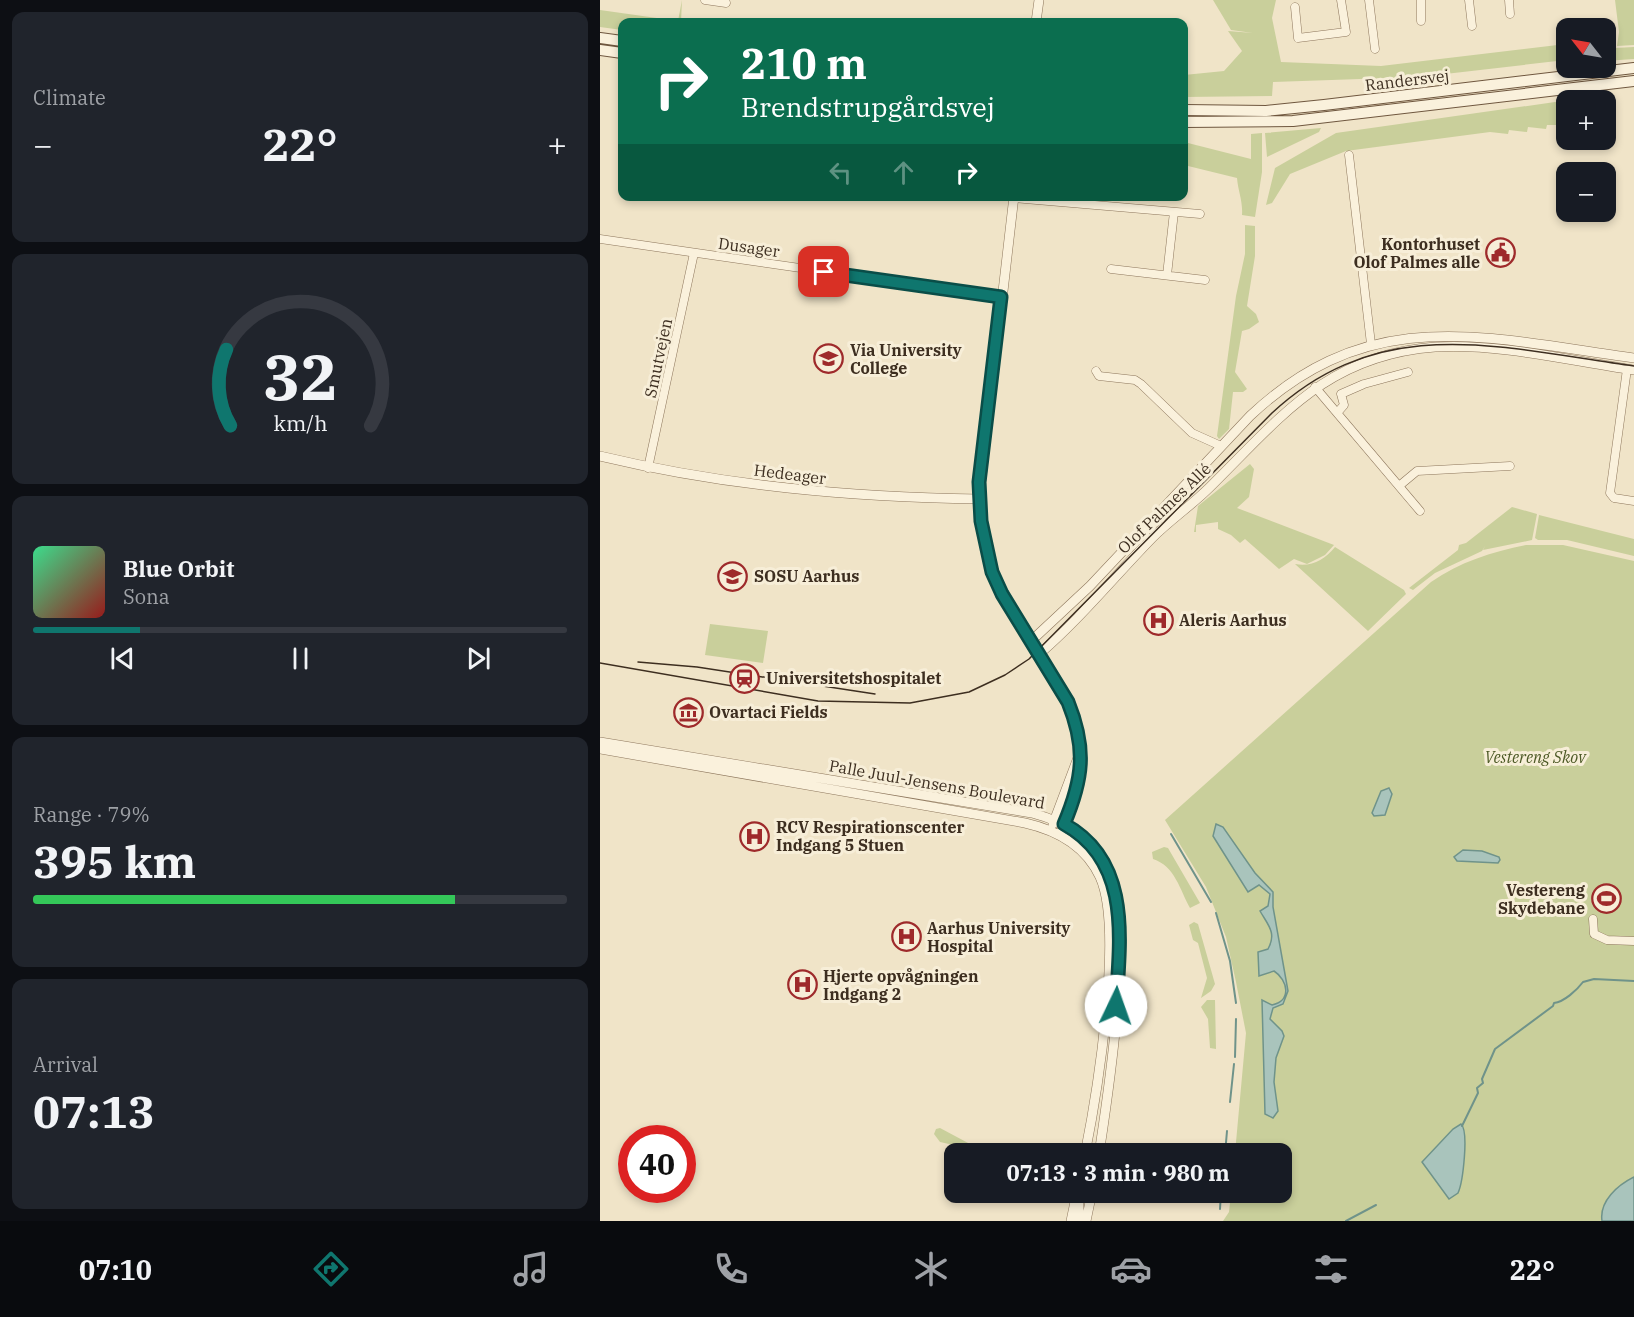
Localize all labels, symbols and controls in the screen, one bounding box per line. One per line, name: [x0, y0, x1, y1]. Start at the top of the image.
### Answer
north arrow: [1556, 18, 1616, 78]
map controls: [1556, 18, 1616, 222]
text: 210 m: [741, 36, 867, 91]
icon: right: [642, 42, 720, 120]
street label: Randersvej: [1364, 65, 1450, 95]
text: Climate: [33, 84, 106, 111]
text: Brendstrupgårdsvej: [741, 89, 995, 124]
button: +: [1556, 90, 1616, 150]
text: 22°: [262, 115, 338, 173]
text: −: [33, 123, 53, 166]
text: +: [547, 123, 567, 166]
icon: left: [824, 156, 857, 189]
icon: ahead: [887, 156, 920, 189]
icon: right: [950, 156, 983, 189]
button: −: [1556, 162, 1616, 222]
street label: Dusager: [717, 233, 781, 261]
place label: Kontorhuset Olof Palmes alle: [1353, 234, 1480, 272]
public building icon: Kontorhuset Olof Palmes alle: [1485, 237, 1517, 269]
pin: [798, 246, 849, 297]
icon: arrive: [807, 255, 840, 288]
street label: Smutvejen: [640, 316, 676, 400]
text: 32: [263, 336, 337, 417]
place label: Via University College: [850, 340, 963, 378]
school or university icon: Via University College: [813, 343, 845, 375]
text: km/h: [273, 409, 327, 437]
street label: Olof Palmes Allé: [1113, 458, 1215, 558]
street label: Hedeager: [753, 460, 827, 488]
text: Blue Orbit: [123, 554, 234, 583]
school or university icon: SOSU Aarhus: [717, 560, 749, 592]
place label: SOSU Aarhus: [754, 566, 859, 586]
text: Sona: [123, 583, 170, 610]
hospital icon: Aleris Aarhus: [1142, 604, 1174, 636]
place label: Aleris Aarhus: [1179, 610, 1287, 630]
icon: previous: [106, 642, 139, 675]
icon: pause: [284, 642, 317, 675]
icon: next: [462, 642, 495, 675]
station icon: Universitetshospitalet: [729, 662, 761, 694]
place label: Universitetshospitalet: [766, 668, 941, 688]
museum icon: Ovartaci Fields: [672, 696, 704, 728]
place label: Ovartaci Fields: [709, 702, 828, 722]
park label: Vestereng Skov: [1485, 747, 1587, 767]
street label: Palle Juul-Jensens Boulevard: [827, 755, 1047, 813]
text: Range · 79%: [33, 801, 150, 828]
place label: RCV Respirationscenter Indgang 5 Stuen: [776, 817, 965, 855]
hospital icon: RCV Respirationscenter Indgang 5 Stuen: [739, 820, 771, 852]
text: 395 km: [33, 832, 196, 890]
place label: Vestereng Skydebane: [1498, 880, 1586, 918]
sports icon: Vestereng Skydebane: [1590, 883, 1622, 915]
place label: Aarhus University Hospital: [927, 918, 1071, 956]
hospital icon: Aarhus University Hospital: [890, 921, 922, 953]
place label: Hjerte opvågningen Indgang 2: [823, 966, 979, 1004]
hospital icon: Hjerte opvågningen Indgang 2: [786, 969, 818, 1001]
position arrow: [1084, 974, 1148, 1038]
text: Arrival: [33, 1051, 98, 1078]
text: 07:13: [33, 1082, 155, 1140]
speed limit sign: 40: [618, 1125, 696, 1203]
text: 07:13 · 3 min · 980 m: [1006, 1158, 1230, 1187]
icon: directions: [310, 1248, 352, 1290]
icon: music: [510, 1248, 552, 1290]
icon: phone: [710, 1248, 752, 1290]
icon: climate: [910, 1248, 952, 1290]
icon: car: [1110, 1248, 1152, 1290]
icon: filters: [1310, 1248, 1352, 1290]
text: 07:10: [79, 1252, 152, 1287]
text: 22°: [1510, 1252, 1555, 1287]

